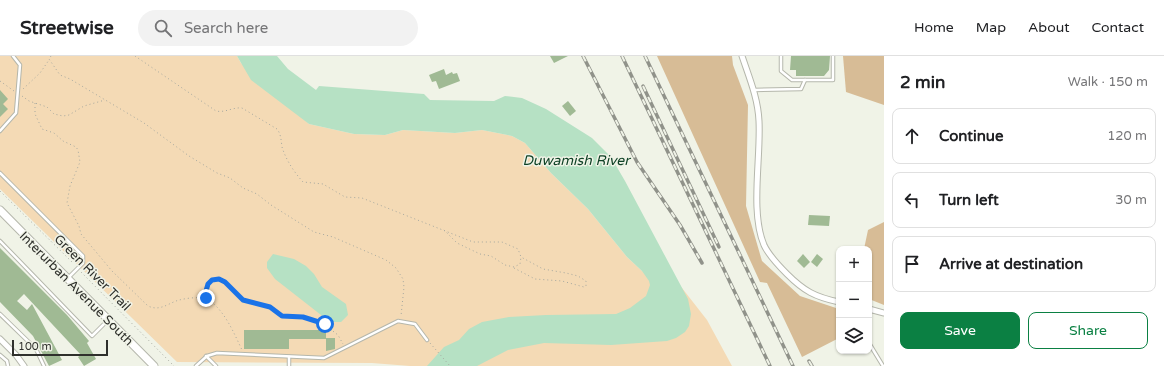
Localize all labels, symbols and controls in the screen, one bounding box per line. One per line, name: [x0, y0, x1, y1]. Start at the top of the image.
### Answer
search box: [138, 10, 418, 46]
text: Streetwise: [20, 17, 114, 39]
icon: search: [152, 17, 174, 39]
text: Search here: [184, 19, 268, 37]
text: Home: [914, 19, 954, 36]
text: Map: [976, 19, 1006, 36]
text: About: [1028, 19, 1070, 36]
text: Contact: [1092, 19, 1144, 36]
text: 2 min: [900, 72, 945, 93]
text: Walk · 150 m: [1068, 74, 1148, 90]
icon: ahead: [901, 125, 923, 147]
text: Continue: [939, 127, 1003, 145]
text: 120 m: [1107, 128, 1147, 144]
water label: Duwamish River: [522, 152, 631, 169]
icon: left: [901, 189, 923, 211]
text: Turn left: [939, 191, 999, 209]
text: 30 m: [1115, 192, 1147, 208]
street label: Interurban Avenue South: [16, 228, 137, 349]
street label: Green River Trail: [51, 231, 134, 314]
map controls: [836, 246, 872, 354]
button: +: [836, 246, 872, 282]
icon: arrive: [901, 253, 923, 275]
text: Arrive at destination: [939, 255, 1083, 273]
button: −: [836, 282, 872, 318]
route end: [197, 289, 215, 307]
button: Save: [900, 312, 1020, 349]
button: Share: [1028, 312, 1148, 349]
route start: [316, 315, 334, 333]
button: layers: [836, 318, 872, 354]
scale bar: [12, 338, 108, 357]
text: 100 m: [18, 340, 52, 353]

